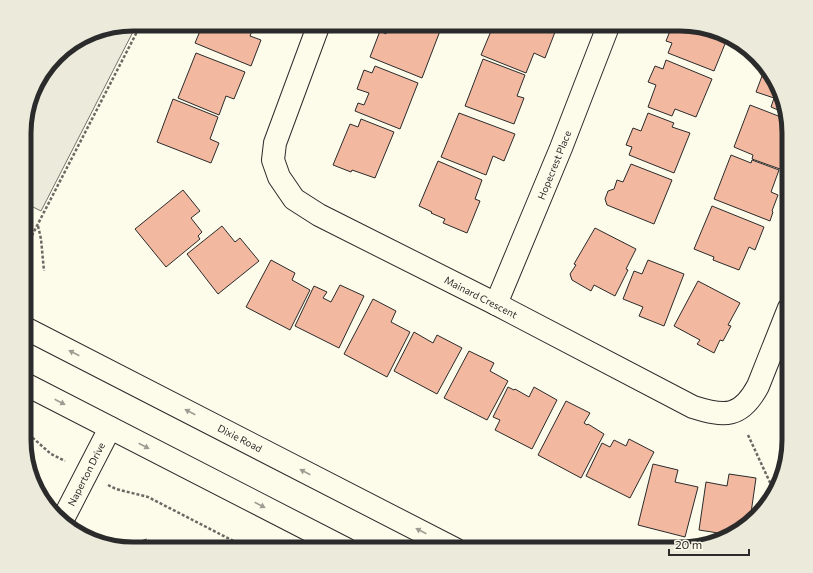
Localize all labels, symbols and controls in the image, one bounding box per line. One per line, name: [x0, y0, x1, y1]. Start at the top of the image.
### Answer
street label: Hopecrest Place: [535, 129, 573, 201]
street label: Mainard Crescent: [443, 273, 519, 321]
one-way arrow: [68, 350, 80, 356]
one-way arrow: [54, 399, 65, 405]
one-way arrow: [184, 409, 195, 415]
street label: Dixie Road: [216, 422, 264, 454]
street label: Naperton Drive: [65, 440, 107, 508]
one-way arrow: [139, 442, 150, 449]
one-way arrow: [299, 468, 311, 475]
one-way arrow: [254, 502, 266, 508]
one-way arrow: [415, 528, 427, 534]
scale bar: [669, 531, 749, 557]
text: 20 m: [675, 537, 702, 551]

